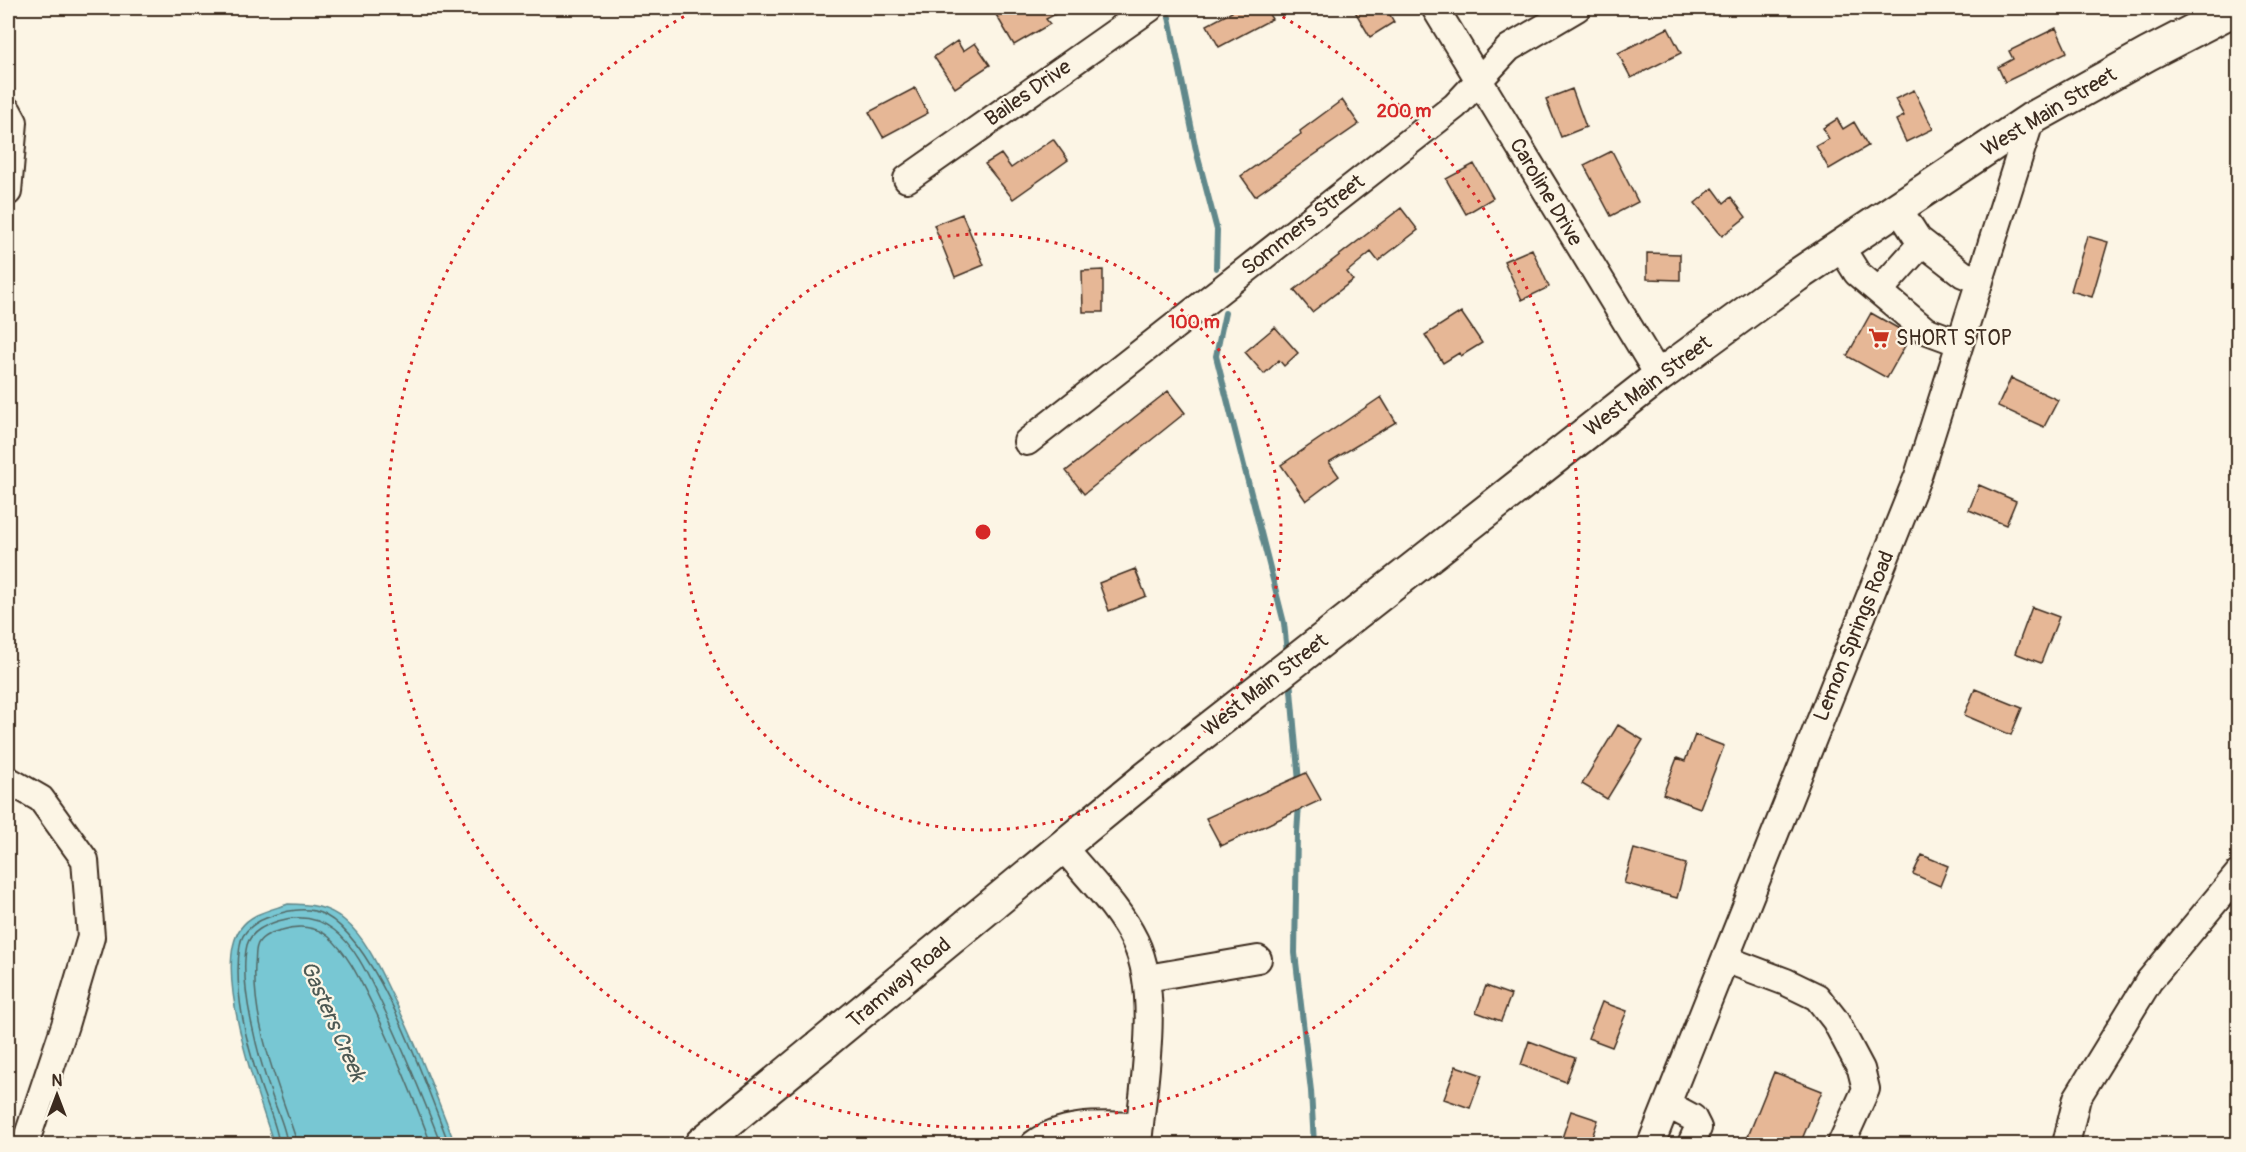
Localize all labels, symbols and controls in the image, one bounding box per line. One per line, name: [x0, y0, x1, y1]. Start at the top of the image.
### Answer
street label: Bailes Drive: [979, 53, 1077, 133]
street label: West Main Street: [1977, 61, 2122, 163]
text: 200 m: [1377, 100, 1431, 123]
street label: Caroline Drive: [1503, 133, 1589, 251]
street label: Sommers Street: [1236, 168, 1370, 281]
text: 100 m: [1168, 311, 1220, 334]
place label: SHORT STOP: [1896, 325, 2012, 352]
supermarket icon: SHORT STOP: [1867, 326, 1891, 350]
street label: West Main Street: [1579, 329, 1717, 443]
centre of rings: [973, 522, 993, 542]
street label: Lemon Springs Road: [1808, 547, 1900, 725]
street label: West Main Street: [1197, 627, 1334, 743]
street label: Tramway Road: [841, 932, 957, 1034]
water label: Gasters Creek: [294, 957, 373, 1087]
north arrow: [27, 1065, 87, 1125]
text: N: [52, 1071, 63, 1091]

